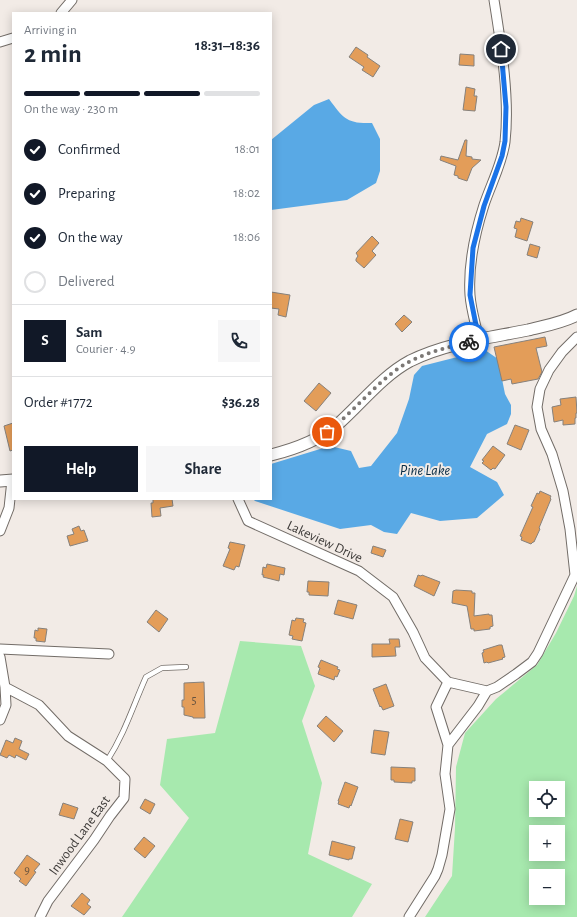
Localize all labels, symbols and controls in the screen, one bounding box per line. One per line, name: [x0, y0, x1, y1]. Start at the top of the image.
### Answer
text: Arriving in: [24, 24, 77, 37]
pin: [484, 32, 518, 66]
text: 18:31–18:36: [195, 38, 260, 53]
icon: home: [490, 38, 512, 60]
text: 2 min: [24, 41, 82, 67]
text: On the way · 230 m: [24, 103, 118, 116]
icon: check: [24, 139, 46, 161]
text: Confirmed: [58, 142, 120, 157]
text: 18:01: [235, 143, 260, 156]
icon: check: [24, 183, 46, 205]
text: Preparing: [58, 186, 115, 201]
text: 18:02: [234, 187, 260, 200]
icon: check: [24, 227, 46, 249]
text: On the way: [58, 230, 123, 245]
text: 18:06: [233, 231, 260, 244]
text: Delivered: [58, 274, 115, 289]
button: phone: [218, 320, 260, 362]
courier: [449, 322, 489, 362]
text: Sam: [76, 325, 102, 340]
icon: bike: [458, 331, 480, 353]
text: S: [41, 333, 49, 348]
text: Courier · 4.9: [76, 343, 136, 356]
text: Order #1772: [24, 395, 93, 410]
text: $36.28: [222, 395, 260, 410]
pin: [310, 415, 344, 449]
icon: bag: [316, 421, 338, 443]
button: Help: [24, 446, 138, 492]
button: Share: [146, 446, 260, 492]
water label: Pine Lake: [400, 463, 451, 478]
street label: Lakeview Drive: [285, 518, 364, 565]
house number: 5: [191, 694, 197, 706]
map controls: [529, 781, 565, 905]
button: locate: [529, 781, 565, 817]
street label: Inwood Lane East: [47, 793, 113, 878]
button: +: [529, 825, 565, 861]
house number: 9: [24, 864, 30, 876]
button: −: [529, 869, 565, 905]

